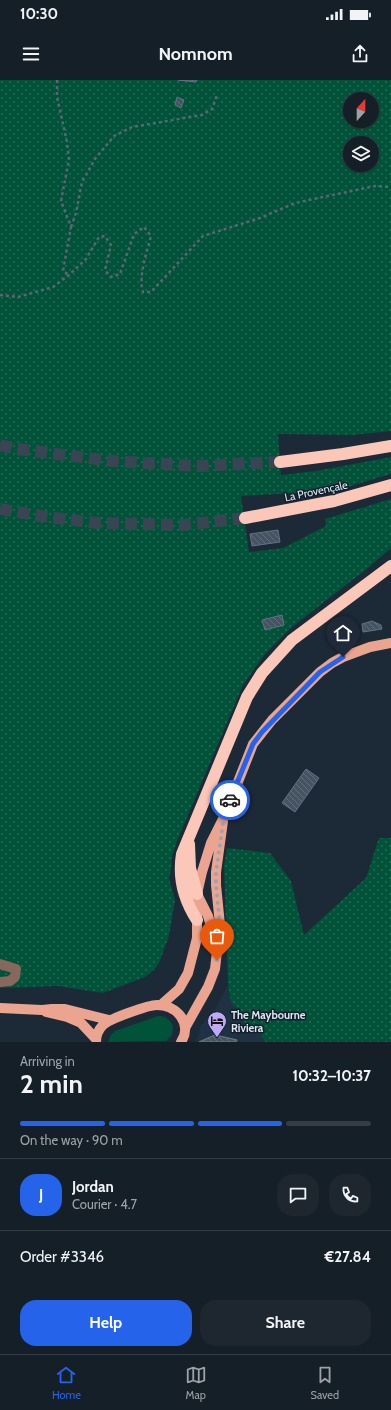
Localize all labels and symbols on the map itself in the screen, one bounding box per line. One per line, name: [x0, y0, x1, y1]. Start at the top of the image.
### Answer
north arrow: [343, 92, 379, 128]
street label: La Provençale: [283, 477, 349, 505]
pin: [326, 616, 360, 657]
courier: [210, 780, 250, 820]
pin: [200, 919, 234, 960]
place label: The Maybourne Riviera: [231, 1008, 306, 1035]
hotel icon: The Maybourne Riviera: [206, 1010, 228, 1038]

